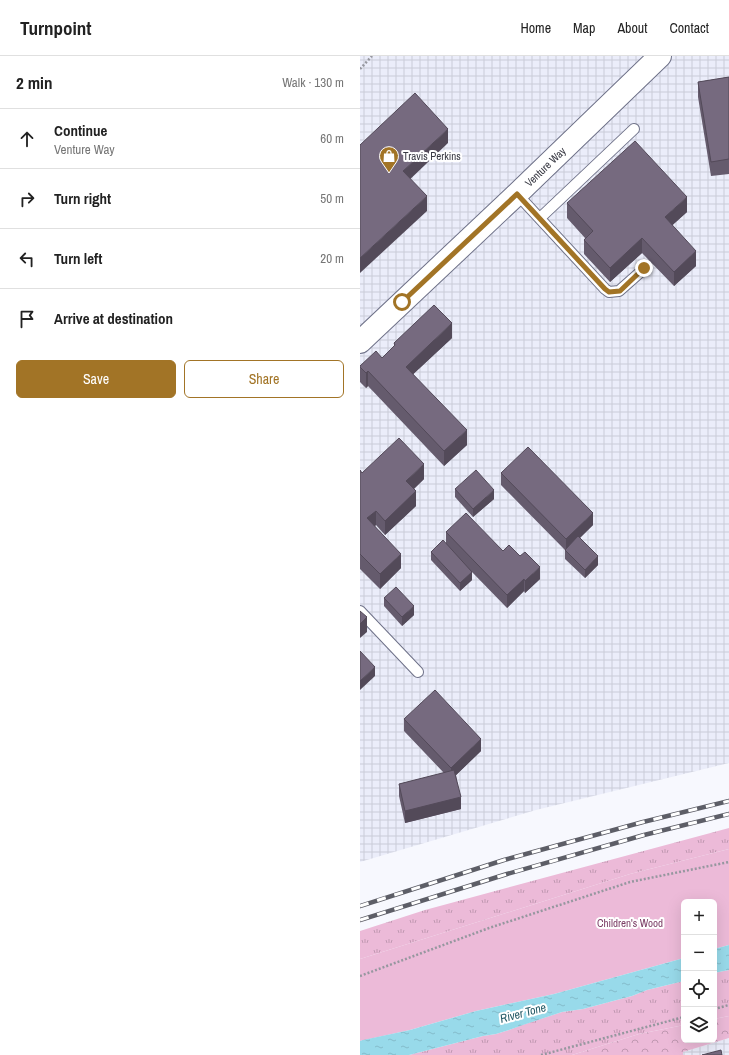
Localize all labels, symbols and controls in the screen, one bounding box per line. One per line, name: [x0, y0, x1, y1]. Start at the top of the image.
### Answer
text: Turnpoint: [20, 15, 92, 41]
text: Home: [520, 19, 551, 37]
text: Map: [573, 19, 595, 37]
text: About: [617, 19, 647, 37]
text: Contact: [669, 19, 709, 37]
text: 2 min: [16, 71, 52, 94]
text: Walk · 130 m: [282, 74, 344, 91]
text: Continue: [54, 120, 107, 141]
icon: ahead: [16, 128, 38, 150]
text: 60 m: [320, 130, 344, 147]
text: Venture Way: [54, 141, 115, 158]
street label: Venture Way: [522, 144, 569, 190]
shop icon: Travis Perkins: [378, 145, 400, 173]
place label: Travis Perkins: [403, 149, 461, 163]
icon: right: [16, 188, 38, 210]
text: Turn right: [54, 188, 111, 209]
text: 50 m: [320, 190, 344, 207]
icon: left: [16, 248, 38, 270]
text: Turn left: [54, 248, 102, 269]
text: 20 m: [320, 250, 344, 267]
route end: [635, 259, 653, 277]
route start: [393, 293, 411, 311]
icon: arrive: [16, 308, 38, 330]
text: Arrive at destination: [54, 308, 173, 329]
button: Save: [16, 360, 176, 398]
button: Share: [184, 360, 344, 398]
map controls: [681, 899, 717, 1043]
button: +: [681, 899, 717, 935]
park label: Children's Wood: [597, 916, 663, 930]
button: −: [681, 935, 717, 971]
button: locate: [681, 971, 717, 1007]
water label: River Tone: [498, 999, 548, 1027]
button: layers: [681, 1007, 717, 1043]

